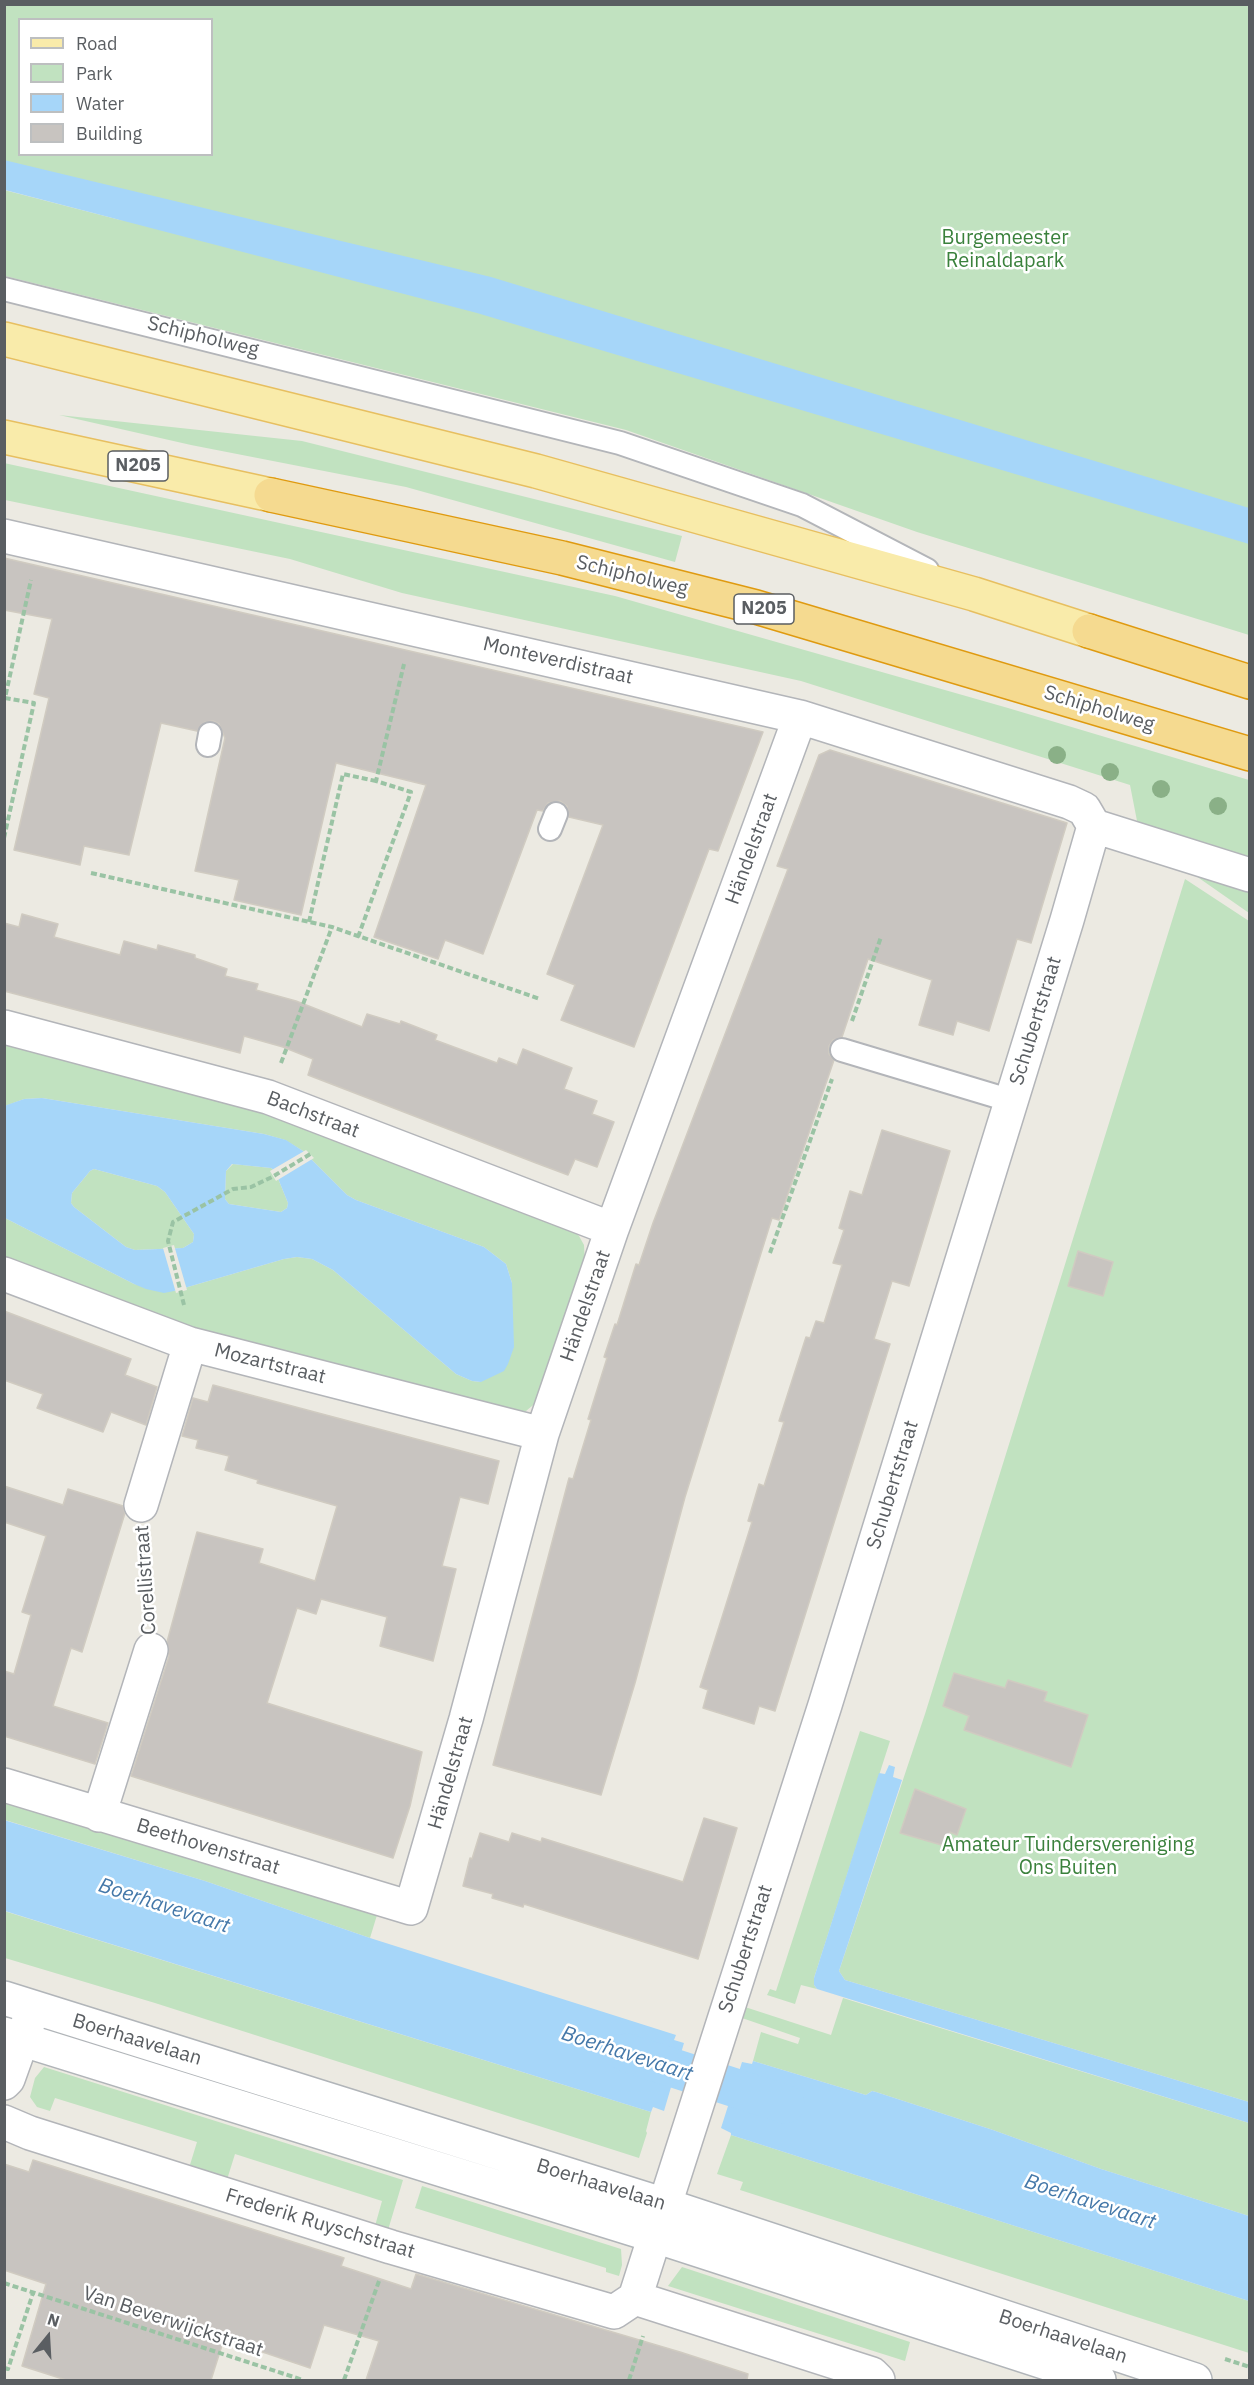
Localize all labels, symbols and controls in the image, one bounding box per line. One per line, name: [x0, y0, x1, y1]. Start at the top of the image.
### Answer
legend: [18, 18, 213, 156]
text: Road: [76, 32, 117, 55]
text: Park: [76, 62, 112, 85]
text: Water: [76, 92, 124, 115]
text: Building: [76, 122, 142, 145]
park label: Burgemeester Reinaldapark: [942, 226, 1068, 273]
street label: Schipholweg: [145, 312, 261, 362]
road number: N205: [108, 451, 168, 481]
street label: Schipholweg: [574, 551, 690, 601]
road number: N205: [734, 594, 794, 624]
street label: Monteverdistraat: [481, 632, 635, 690]
street label: Schipholweg: [1041, 681, 1157, 737]
street label: Händelstraat: [721, 790, 783, 908]
street label: Schubertstraat: [1005, 954, 1067, 1088]
street label: Bachstraat: [263, 1086, 363, 1144]
street label: Händelstraat: [556, 1247, 616, 1365]
street label: Mozartstraat: [212, 1339, 328, 1389]
street label: Schubertstraat: [862, 1418, 924, 1552]
street label: Corellistraat: [130, 1524, 162, 1636]
street label: Händelstraat: [423, 1714, 479, 1832]
street label: Beethovenstraat: [133, 1814, 283, 1880]
park label: Amateur Tuindersvereniging Ons Buiten: [942, 1833, 1194, 1880]
water label: Boerhavevaart: [95, 1873, 233, 1939]
street label: Schubertstraat: [714, 1882, 778, 2016]
street label: Boerhaavelaan: [69, 2009, 205, 2071]
water label: Boerhavevaart: [558, 2021, 696, 2087]
street label: Boerhaavelaan: [533, 2154, 669, 2216]
water label: Boerhavevaart: [1021, 2169, 1159, 2235]
street label: Frederik Ruyschstraat: [222, 2184, 418, 2264]
street label: Van Beverwijckstraat: [80, 2281, 266, 2363]
street label: Boerhaavelaan: [996, 2305, 1130, 2369]
north arrow: [18, 2307, 78, 2367]
text: N: [45, 2309, 62, 2331]

